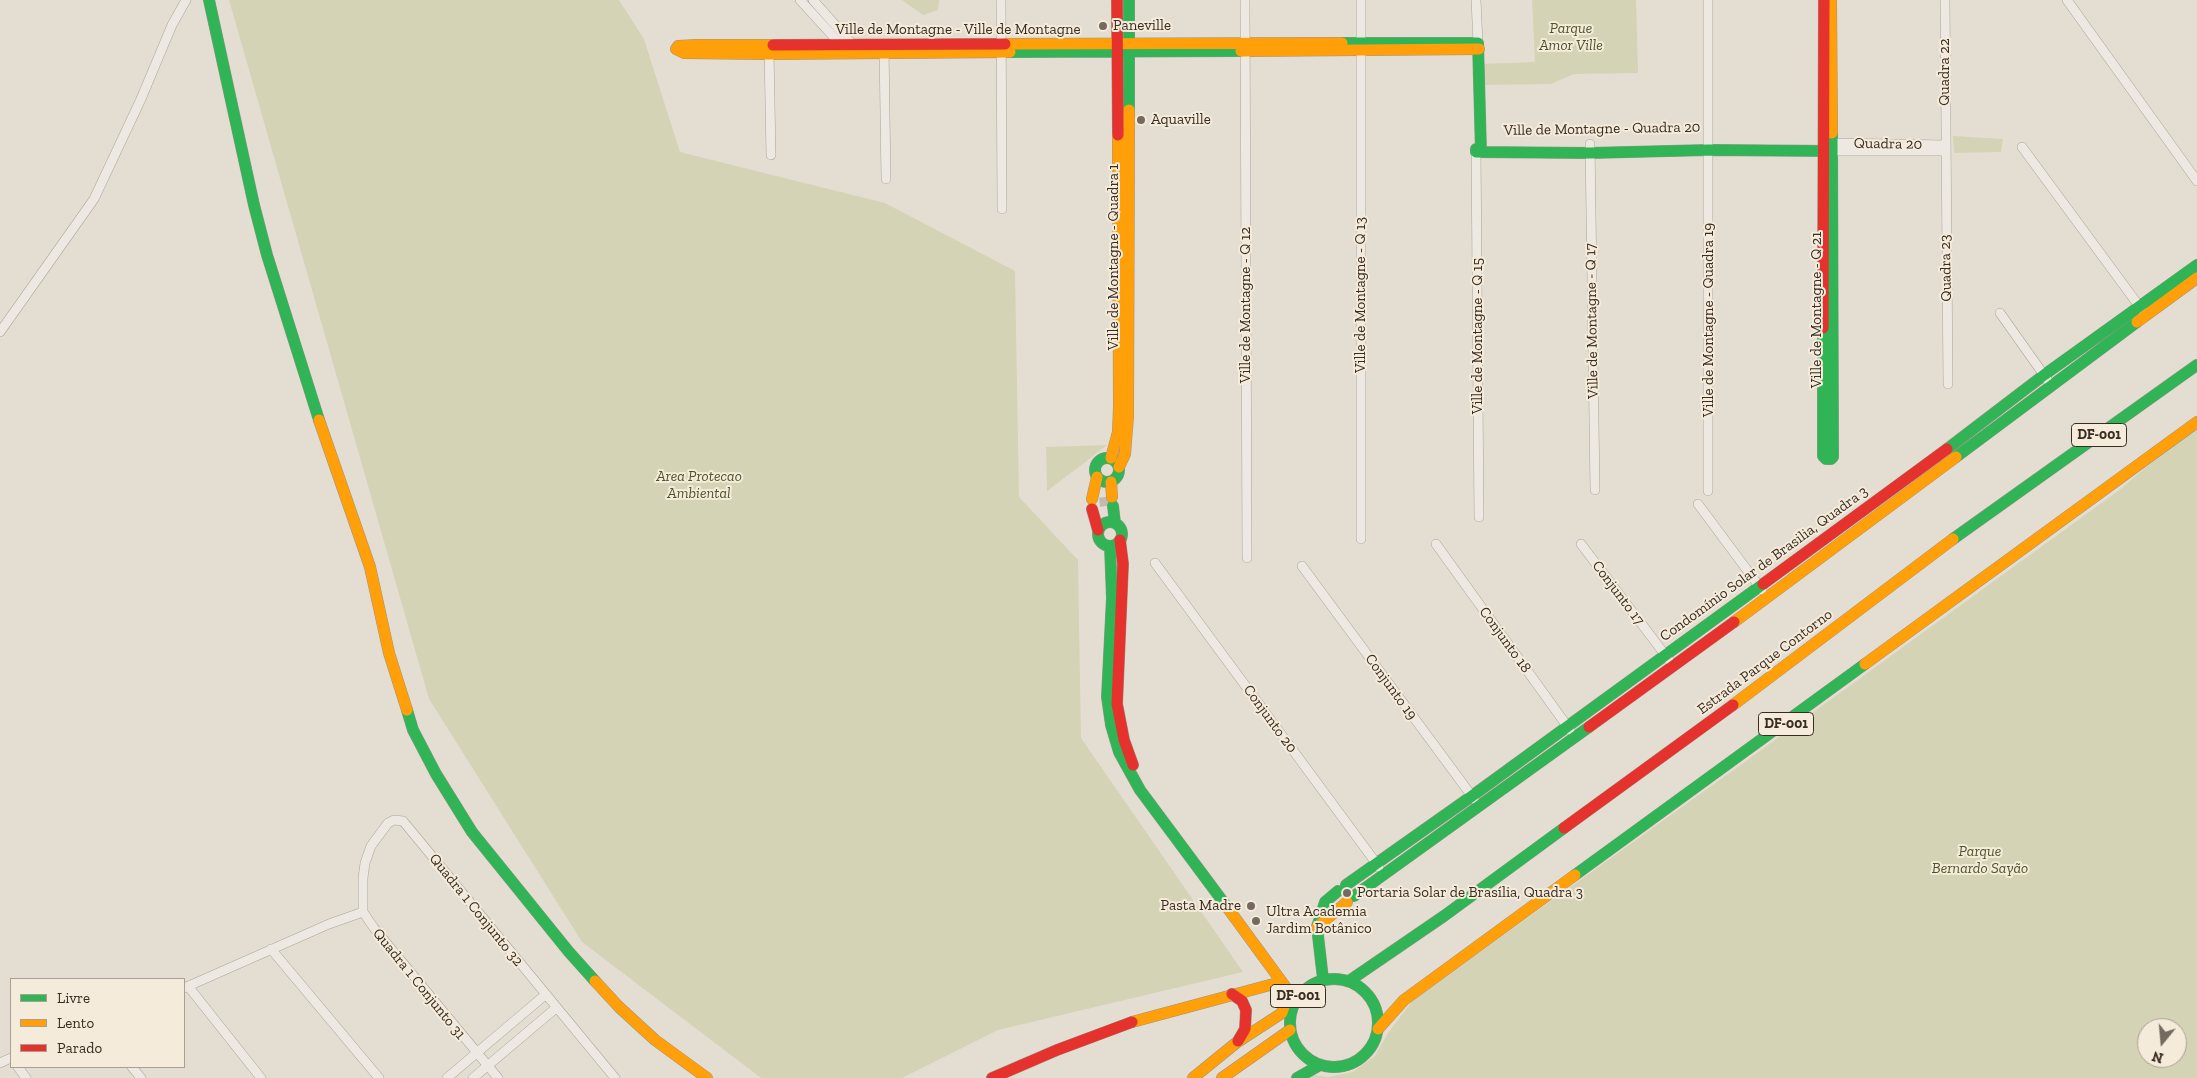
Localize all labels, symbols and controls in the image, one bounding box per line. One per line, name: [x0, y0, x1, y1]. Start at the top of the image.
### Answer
place label: Paneville: [1113, 17, 1171, 35]
marker: Paneville: [1097, 20, 1109, 32]
park label: Parque Amor Ville: [1539, 20, 1603, 55]
street label: Ville de Montagne - Ville de Montagne: [835, 21, 1081, 39]
street label: Quadra 22: [1936, 38, 1954, 106]
place label: Aquaville: [1151, 111, 1211, 129]
marker: Aquaville: [1135, 114, 1147, 126]
street label: Ville de Montagne - Quadra 20: [1503, 118, 1701, 140]
street label: Quadra 20: [1854, 134, 1922, 154]
street label: Ville de Montagne - Quadra 1: [1105, 164, 1123, 350]
street label: Ville de Montagne - Q 13: [1352, 217, 1370, 373]
street label: Ville de Montagne - Quadra 19: [1700, 223, 1718, 417]
street label: Ville de Montagne - Q 12: [1237, 227, 1255, 383]
street label: Ville de Montagne - Q 21: [1808, 232, 1826, 388]
street label: Quadra 23: [1936, 234, 1956, 302]
street label: Ville de Montagne - Q 17: [1582, 243, 1602, 399]
street label: Ville de Montagne - Q 15: [1469, 258, 1487, 414]
road number: DF-001: [2072, 424, 2126, 446]
park label: Area Protecao Ambiental: [656, 468, 742, 503]
street label: Condomínio Solar de Brasilia, Quadra 3: [1656, 482, 1872, 646]
street label: Conjunto 17: [1588, 557, 1648, 629]
street label: Conjunto 18: [1475, 603, 1535, 677]
street label: Estrada Parque Contorno: [1694, 605, 1836, 719]
street label: Conjunto 19: [1361, 650, 1421, 724]
street label: Conjunto 20: [1239, 681, 1301, 757]
road number: DF-001: [1758, 712, 1814, 736]
park label: Parque Bernardo Sayão: [1932, 843, 2028, 878]
street label: Quadra 1 Conjunto 32: [425, 850, 527, 970]
place label: Portaria Solar de Brasília, Quadra 3: [1357, 884, 1583, 902]
marker: Portaria Solar de Brasília, Quadra 3: [1341, 887, 1353, 899]
place label: Pasta Madre: [1161, 897, 1241, 915]
marker: Pasta Madre: [1245, 900, 1257, 912]
place label: Ultra Academia Jardim Botânico: [1266, 903, 1372, 938]
marker: Ultra Academia Jardim Botânico: [1250, 915, 1262, 927]
street label: Quadra 1 Conjunto 31: [369, 925, 469, 1043]
legend: [10, 978, 185, 1068]
road number: DF-001: [1270, 984, 1326, 1008]
text: Livre: [57, 989, 90, 1007]
text: Lento: [57, 1014, 94, 1032]
north arrow: [2137, 1018, 2187, 1068]
text: Parado: [57, 1039, 102, 1057]
text: N: [2150, 1047, 2165, 1067]

